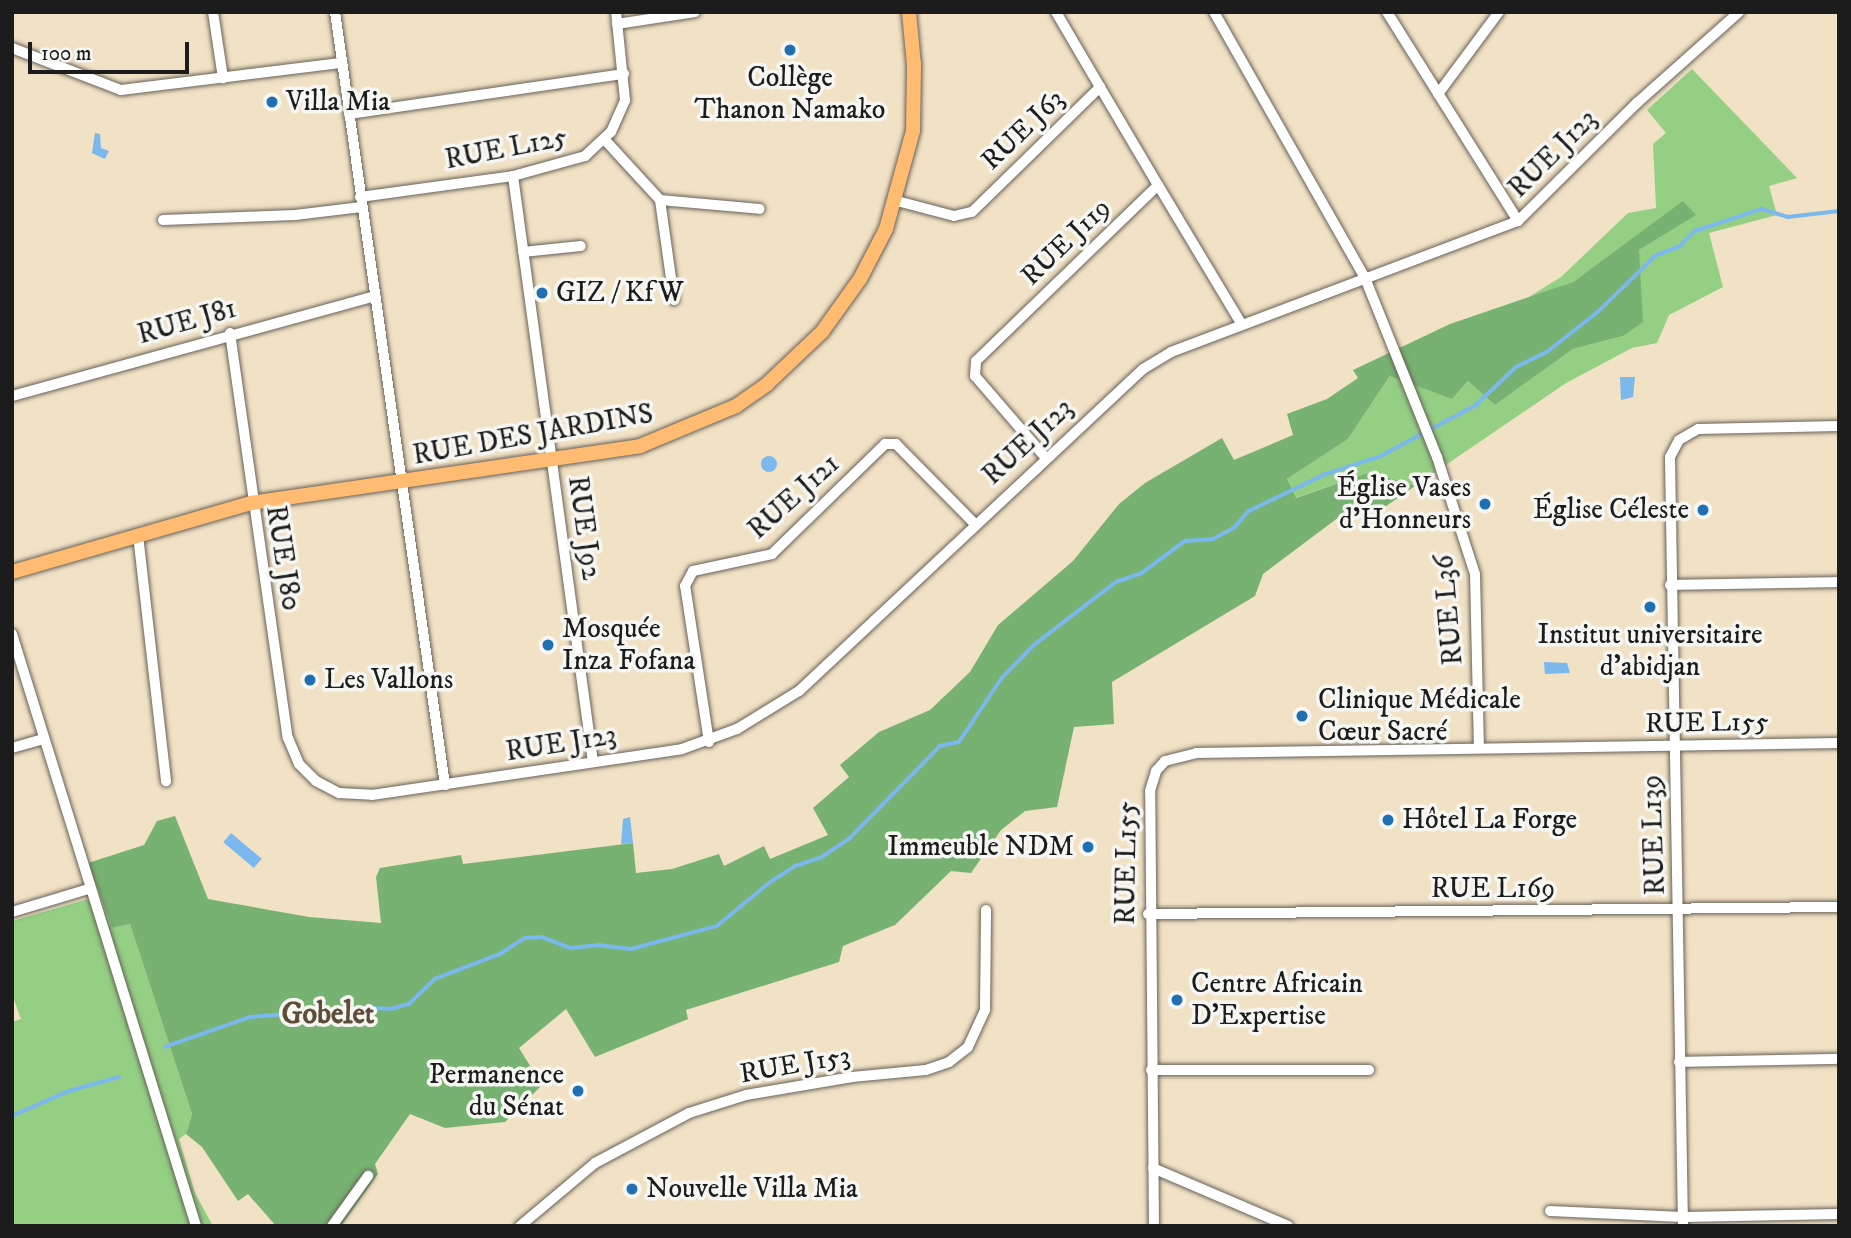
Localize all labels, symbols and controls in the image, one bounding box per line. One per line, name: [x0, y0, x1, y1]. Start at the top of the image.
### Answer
scale bar: [32, 28, 192, 72]
text: 100 m: [41, 41, 92, 67]
marker: Collège Thanon Namako: [782, 42, 798, 58]
place label: Collège Thanon Namako: [695, 61, 885, 127]
street label: RUE J63: [975, 83, 1071, 177]
place label: Villa Mia: [286, 85, 390, 119]
marker: Villa Mia: [264, 94, 280, 110]
street label: RUE J123: [1502, 103, 1604, 205]
street label: RUE L125: [442, 121, 570, 177]
street label: RUE J119: [1014, 191, 1118, 293]
place label: GIZ / KfW: [556, 276, 684, 310]
marker: GIZ / KfW: [534, 285, 550, 301]
street label: RUE J81: [134, 292, 240, 352]
street label: RUE J123: [976, 392, 1080, 492]
street label: RUE DES JARDINS: [410, 397, 656, 473]
street label: RUE J121: [741, 447, 847, 547]
place label: Église Vases d’Honneurs: [1337, 471, 1471, 537]
street label: RUE J92: [560, 474, 608, 582]
place label: Église Céleste: [1533, 493, 1689, 527]
marker: Église Vases d’Honneurs: [1477, 496, 1493, 512]
marker: Église Céleste: [1695, 502, 1711, 518]
street label: RUE J80: [258, 503, 308, 613]
street label: RUE L36: [1427, 553, 1471, 667]
marker: Institut universitaire d'abidjan: [1642, 599, 1658, 615]
place label: Mosquée Inza Fofana: [562, 612, 695, 678]
place label: Institut universitaire d'abidjan: [1537, 618, 1763, 684]
marker: Mosquée Inza Fofana: [540, 637, 556, 653]
place label: Les Vallons: [324, 663, 453, 697]
marker: Les Vallons: [302, 672, 318, 688]
place label: Clinique Médicale Cœur Sacré: [1318, 683, 1521, 749]
street label: RUE L155: [1645, 705, 1769, 741]
marker: Clinique Médicale Cœur Sacré: [1292, 706, 1312, 726]
street label: RUE J123: [503, 719, 619, 769]
street label: RUE L139: [1635, 774, 1673, 896]
street label: RUE L155: [1109, 801, 1145, 925]
place label: Hôtel La Forge: [1402, 803, 1577, 837]
marker: Hôtel La Forge: [1380, 812, 1396, 828]
place label: Immeuble NDM: [887, 830, 1074, 864]
marker: Immeuble NDM: [1080, 839, 1096, 855]
street label: RUE L169: [1431, 872, 1555, 906]
place label: Centre Africain D'Expertise: [1191, 967, 1363, 1033]
marker: Centre Africain D'Expertise: [1169, 992, 1185, 1008]
district label: Gobelet: [282, 997, 374, 1033]
street label: RUE J153: [737, 1039, 853, 1091]
place label: Permanence du Sénat: [429, 1058, 564, 1124]
marker: Permanence du Sénat: [570, 1083, 586, 1099]
place label: Nouvelle Villa Mia: [646, 1172, 858, 1206]
marker: Nouvelle Villa Mia: [624, 1181, 640, 1197]

